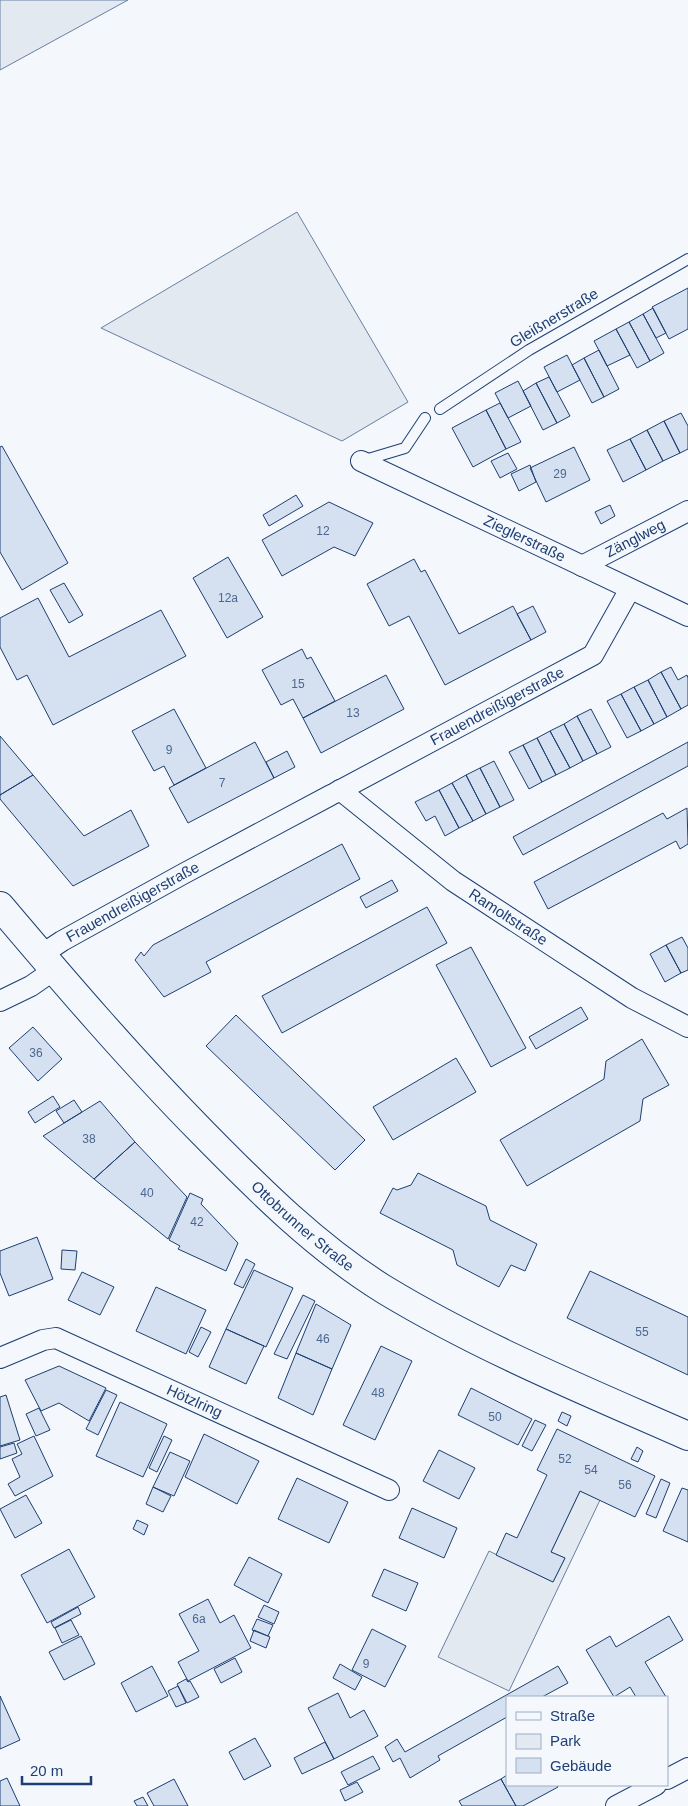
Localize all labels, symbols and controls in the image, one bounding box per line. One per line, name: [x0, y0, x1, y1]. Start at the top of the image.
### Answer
street label: Gleißnerstraße: [506, 285, 601, 351]
house number: 29: [553, 467, 567, 481]
street label: Zieglerstraße: [481, 511, 568, 565]
street label: Zänglweg: [602, 515, 668, 560]
house number: 12: [316, 524, 330, 538]
house number: 12a: [218, 591, 238, 605]
street label: Frauendreißigerstraße: [427, 663, 567, 748]
house number: 15: [291, 677, 305, 691]
house number: 13: [346, 706, 360, 720]
house number: 9: [166, 743, 173, 757]
house number: 7: [219, 776, 226, 790]
street label: Frauendreißigerstraße: [63, 858, 202, 945]
street label: Ramoltstraße: [466, 885, 551, 948]
house number: 36: [29, 1046, 43, 1060]
house number: 38: [82, 1132, 96, 1146]
street label: Ottobrunner Straße: [248, 1177, 357, 1274]
house number: 40: [140, 1186, 154, 1200]
house number: 42: [190, 1215, 204, 1229]
house number: 55: [635, 1325, 649, 1339]
house number: 46: [316, 1332, 330, 1346]
street label: Hötzlring: [164, 1381, 225, 1421]
house number: 48: [371, 1386, 385, 1400]
house number: 50: [488, 1410, 502, 1424]
house number: 52: [558, 1452, 572, 1466]
house number: 54: [584, 1463, 598, 1477]
house number: 56: [618, 1478, 632, 1492]
house number: 6a: [192, 1612, 206, 1626]
house number: 9: [363, 1657, 370, 1671]
legend: [506, 1696, 668, 1786]
text: Straße: [550, 1707, 595, 1724]
text: Park: [550, 1732, 581, 1749]
scale bar: [22, 1754, 91, 1786]
text: Gebäude: [550, 1757, 612, 1774]
text: 20 m: [30, 1762, 63, 1779]

